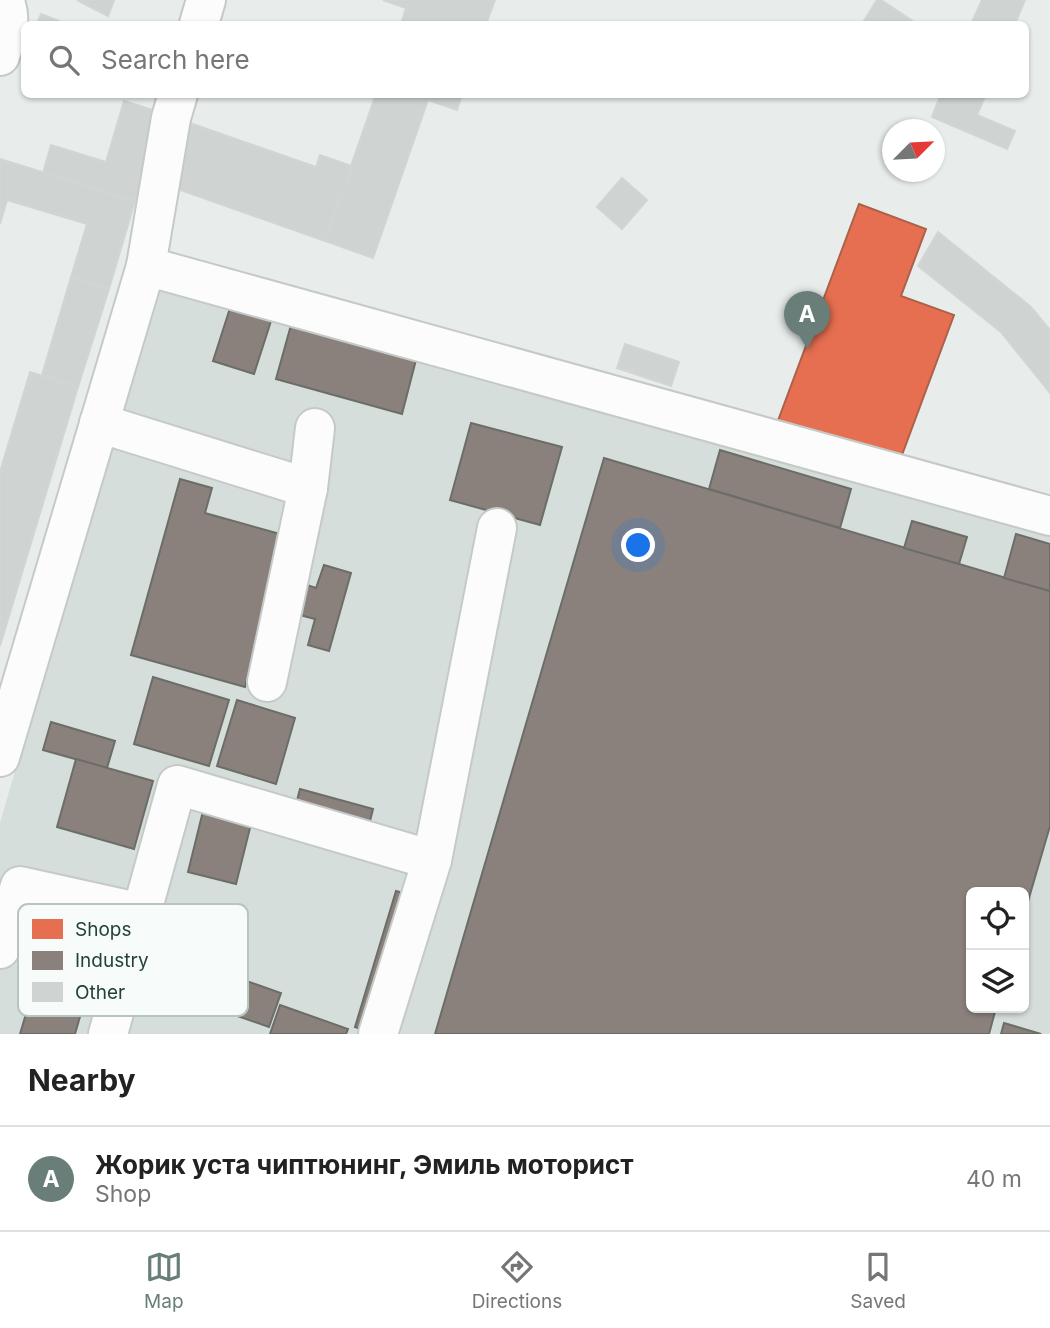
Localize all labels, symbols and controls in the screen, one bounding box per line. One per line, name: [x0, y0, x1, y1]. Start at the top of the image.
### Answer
search box: [21, 21, 1029, 98]
icon: search: [45, 41, 83, 79]
text: Search here: [101, 44, 250, 75]
north arrow: [882, 119, 945, 182]
pin: A: [784, 291, 830, 349]
your location: [621, 528, 655, 562]
map controls: [966, 887, 1029, 1013]
button: locate: [966, 887, 1029, 950]
legend: [18, 904, 248, 1016]
text: Shops: [75, 918, 131, 941]
text: Industry: [75, 949, 149, 972]
button: layers: [966, 950, 1029, 1013]
text: Other: [75, 981, 125, 1004]
text: Nearby: [28, 1062, 136, 1098]
text: Жорик уста чиптюнинг, Эмиль моторист: [95, 1149, 634, 1180]
text: A: [42, 1165, 60, 1193]
text: 40 m: [966, 1165, 1022, 1193]
text: Shop: [95, 1180, 151, 1208]
tab: Map: [144, 1248, 184, 1313]
tab: Directions: [472, 1248, 562, 1313]
tab: Saved: [850, 1248, 906, 1313]

